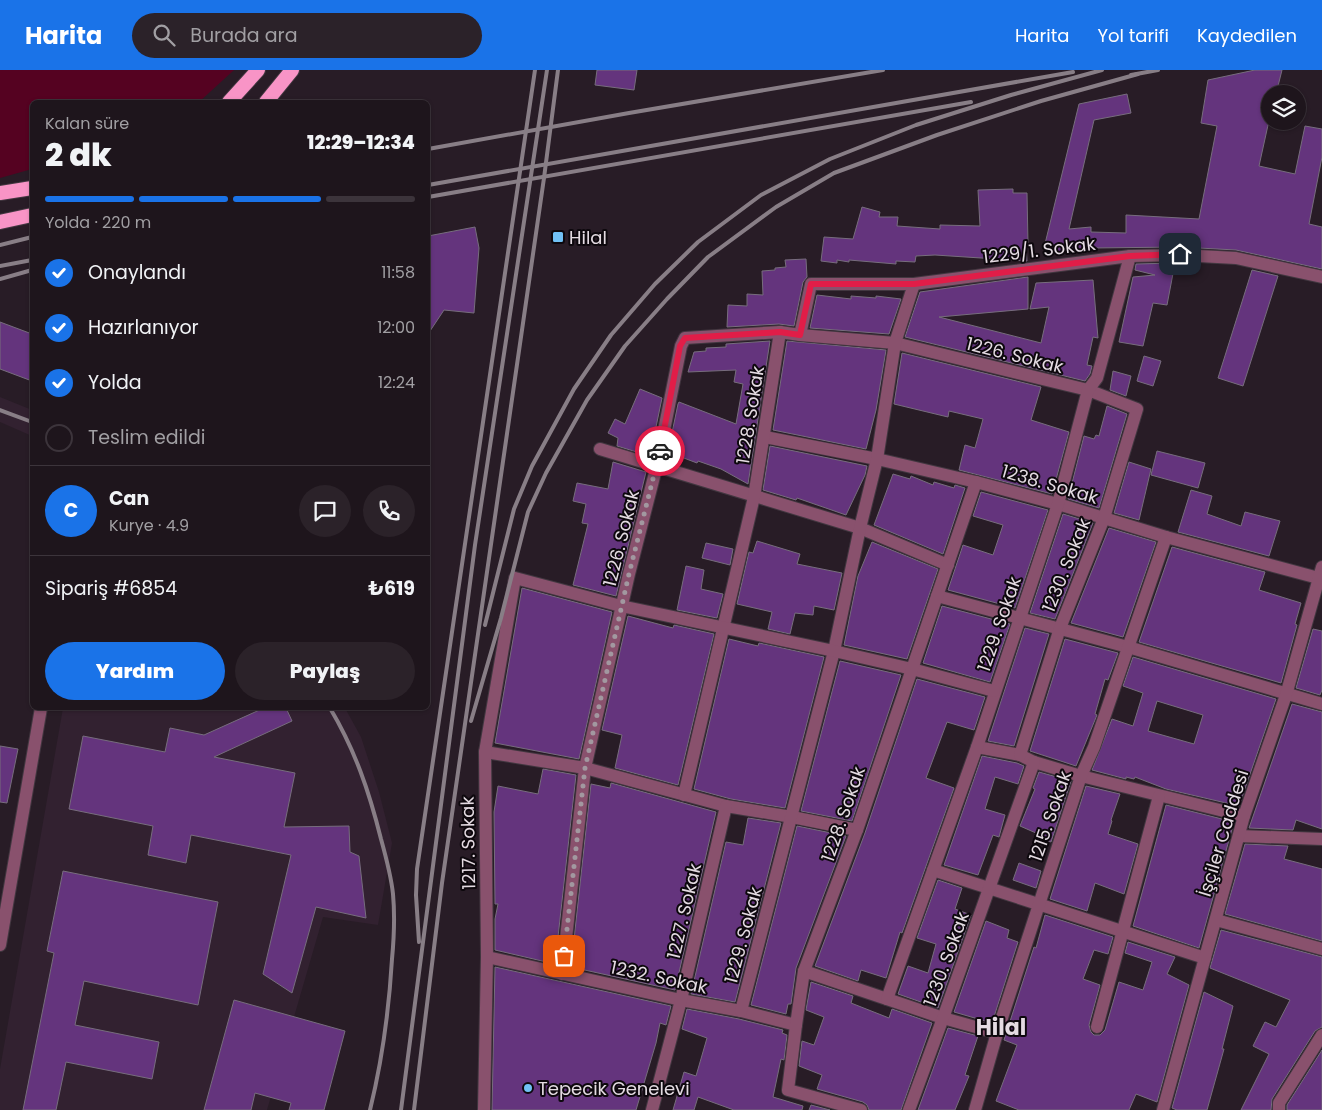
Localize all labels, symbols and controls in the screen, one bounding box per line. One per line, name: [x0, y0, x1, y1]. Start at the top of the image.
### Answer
search box: [132, 13, 482, 58]
text: Harita: [25, 19, 102, 52]
icon: search: [150, 21, 178, 49]
text: Burada ara: [190, 22, 298, 49]
text: Harita: [1015, 23, 1069, 48]
text: Yol tarifi: [1097, 23, 1169, 48]
text: Kaydedilen: [1197, 23, 1297, 48]
map controls: [1261, 85, 1306, 130]
button: layers: [1261, 85, 1306, 130]
text: Kalan süre: [45, 112, 129, 135]
text: 12:29–12:34: [307, 129, 415, 156]
text: 2 dk: [45, 132, 112, 177]
text: Yolda · 220 m: [45, 211, 151, 234]
place label: Hilal: [569, 225, 607, 250]
marker: Hilal: [551, 230, 565, 244]
street label: 1229/1. Sokak: [981, 231, 1098, 269]
pin: [1159, 233, 1201, 275]
icon: home: [1166, 240, 1194, 268]
icon: check: [45, 259, 73, 287]
text: Onaylandı: [88, 259, 186, 286]
text: 11:58: [381, 261, 415, 284]
icon: check: [45, 314, 73, 342]
text: Hazırlanıyor: [88, 314, 199, 341]
text: 12:00: [377, 316, 415, 339]
street label: 1226. Sokak: [964, 331, 1067, 379]
street label: 1228. Sokak: [730, 363, 770, 466]
icon: check: [45, 369, 73, 397]
text: Yolda: [88, 369, 142, 396]
text: 12:24: [378, 371, 415, 394]
text: Teslim edildi: [88, 424, 205, 451]
courier: [635, 426, 685, 476]
icon: car: [646, 437, 674, 465]
street label: 1238. Sokak: [999, 458, 1102, 510]
text: Can: [109, 485, 149, 512]
button: chat: [299, 485, 351, 537]
button: phone: [363, 485, 415, 537]
street label: 1226. Sokak: [597, 486, 645, 589]
text: C: [64, 497, 78, 524]
text: Kurye · 4.9: [109, 514, 189, 537]
street label: 1230. Sokak: [1036, 514, 1096, 616]
street label: 1229. Sokak: [971, 572, 1027, 675]
text: Sipariş #6854: [45, 575, 177, 602]
text: ₺619: [368, 575, 415, 602]
button: Yardım: [45, 642, 225, 700]
button: Paylaş: [235, 642, 415, 700]
street label: 1228. Sokak: [815, 762, 871, 865]
street label: İşçiler Caddesi: [1192, 766, 1254, 900]
street label: 1215. Sokak: [1023, 767, 1077, 865]
street label: 1217. Sokak: [455, 796, 481, 890]
street label: 1227. Sokak: [661, 860, 707, 961]
street label: 1229. Sokak: [718, 883, 768, 986]
street label: 1230. Sokak: [917, 907, 975, 1010]
pin: [543, 935, 585, 977]
icon: bag: [550, 942, 578, 970]
street label: 1232. Sokak: [608, 955, 710, 1000]
district label: Hilal: [976, 1012, 1026, 1043]
place label: Tepecik Genelevi: [538, 1076, 690, 1101]
marker: Tepecik Genelevi: [522, 1082, 534, 1094]

